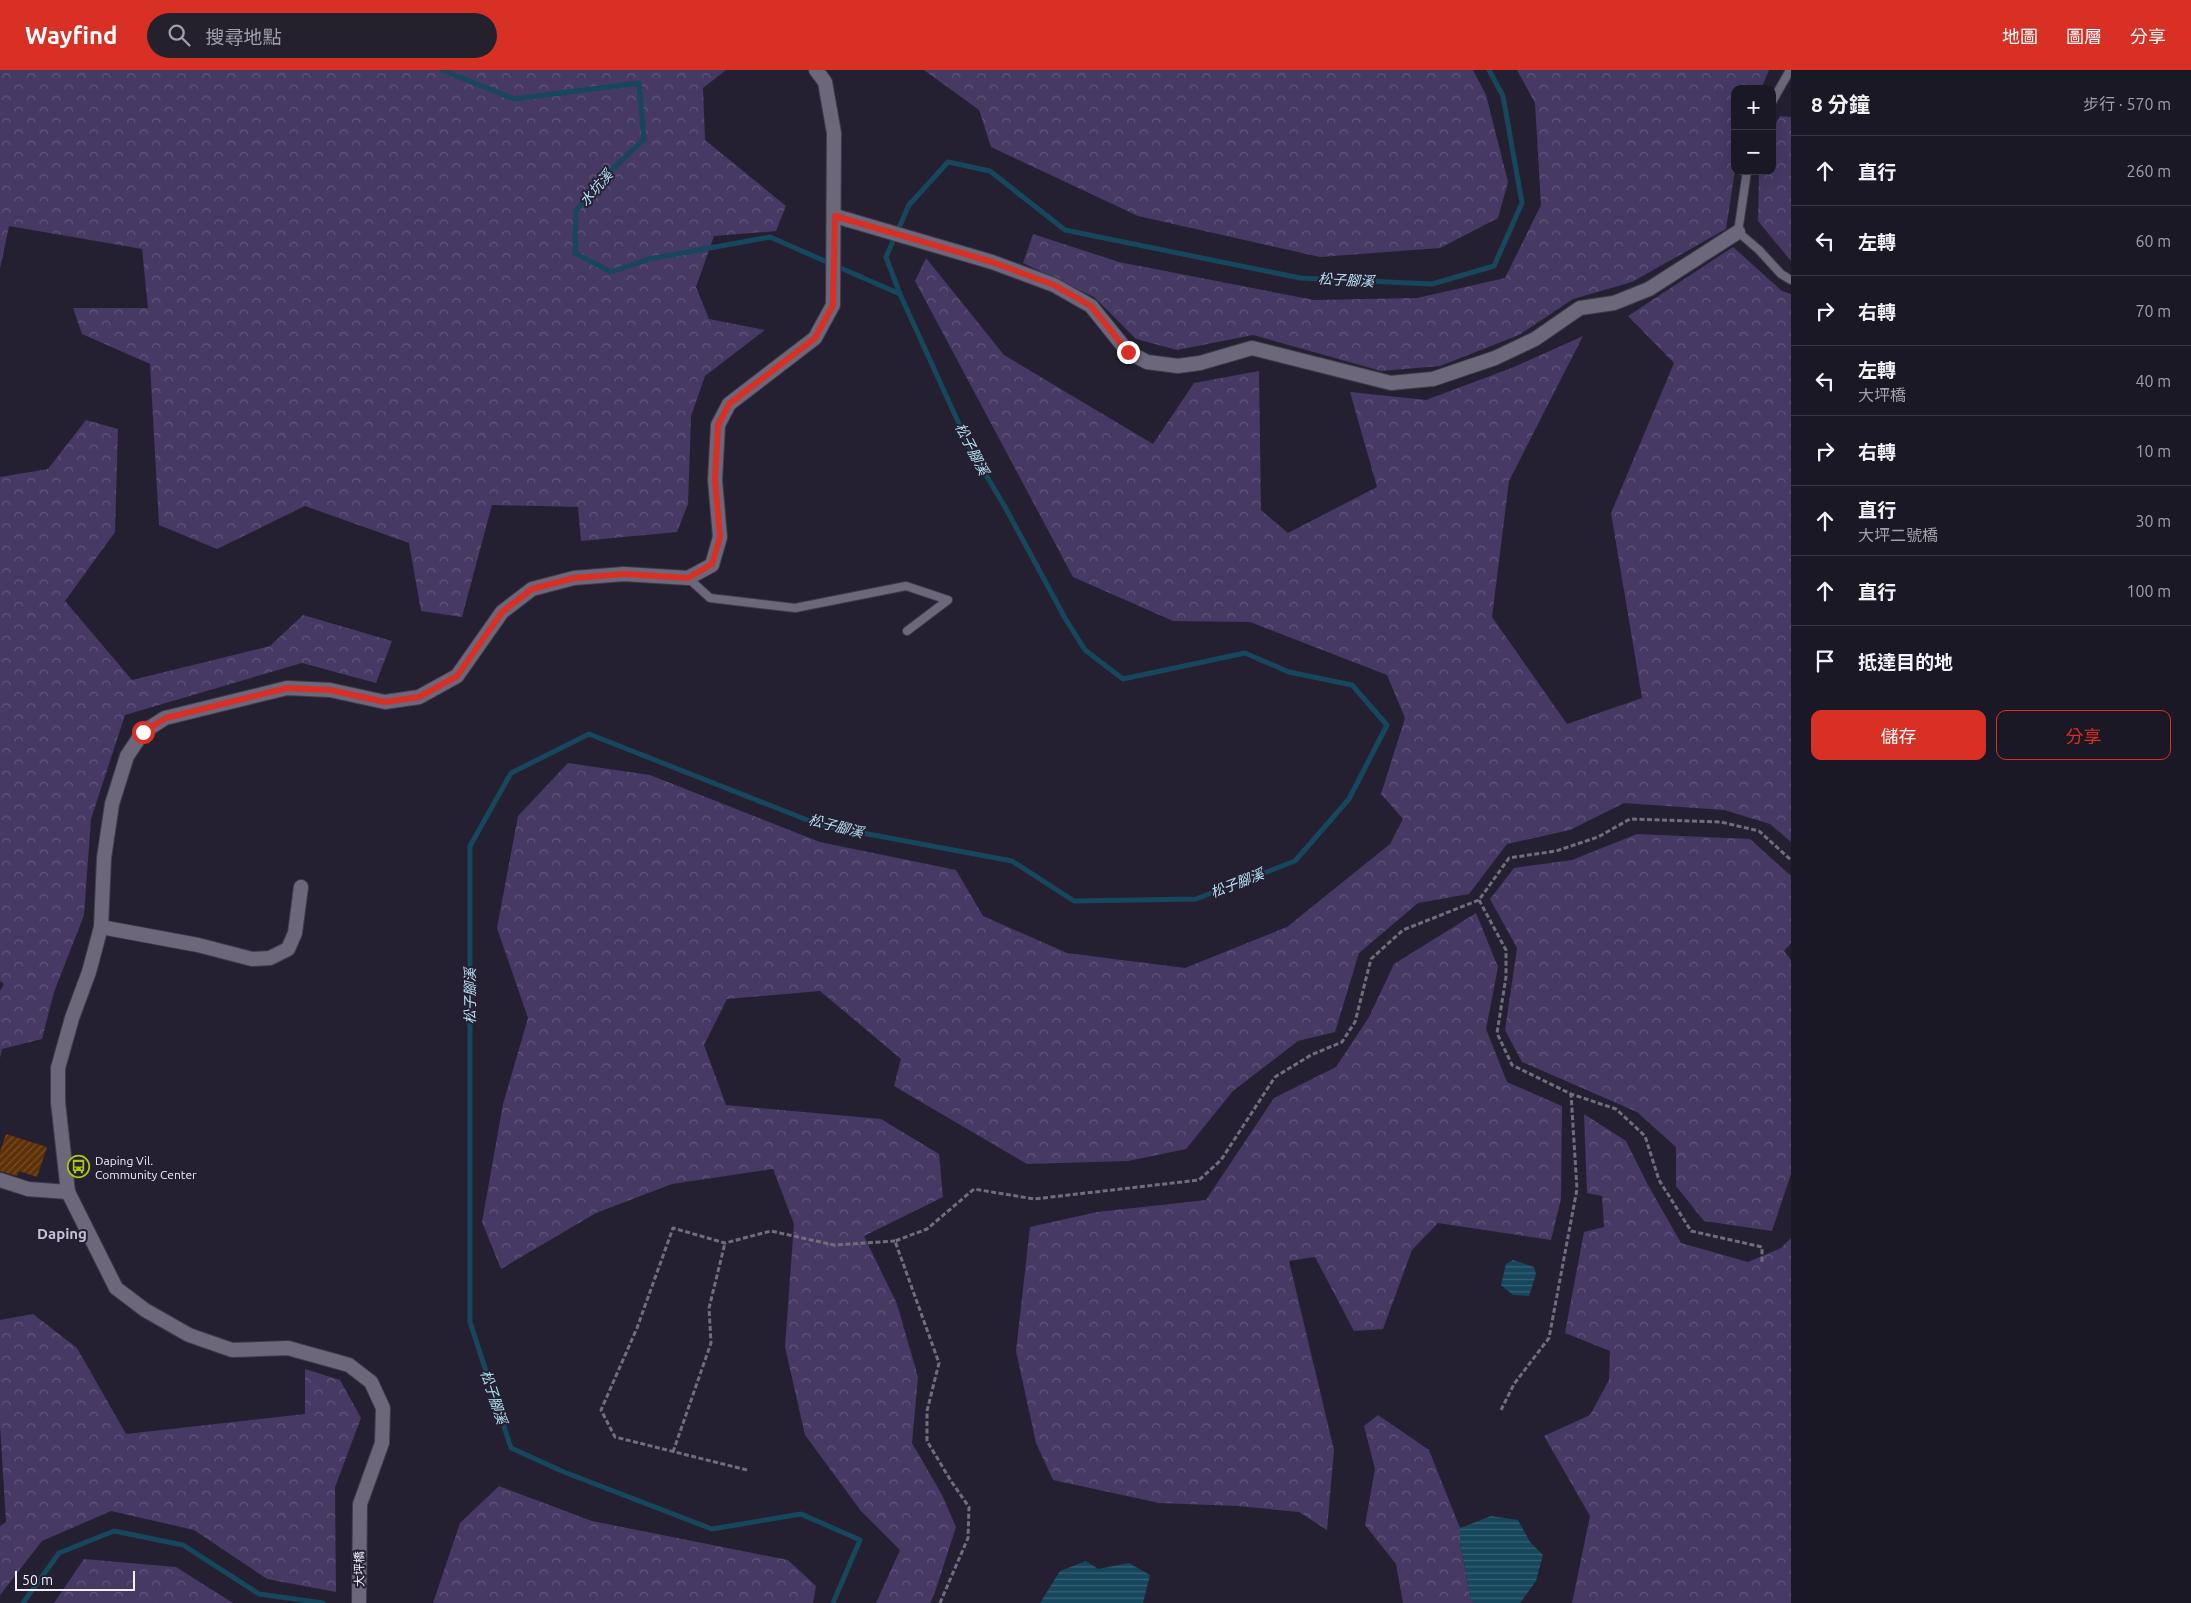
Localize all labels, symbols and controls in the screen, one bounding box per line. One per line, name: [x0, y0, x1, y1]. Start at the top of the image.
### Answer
search box: [147, 13, 497, 58]
icon: search: [165, 21, 193, 49]
text: Wayfind: [25, 22, 117, 49]
text: 搜尋地點: [205, 26, 281, 48]
text: 地圖: [2002, 26, 2038, 46]
text: 圖層: [2066, 26, 2102, 46]
text: 分享: [2130, 26, 2166, 46]
map controls: [1731, 85, 1776, 175]
button: +: [1731, 85, 1776, 130]
text: 8 分鐘: [1811, 92, 1870, 116]
text: 步行 · 570 m: [2083, 95, 2171, 113]
button: −: [1731, 130, 1776, 175]
icon: ahead: [1811, 157, 1839, 185]
text: 直行: [1858, 161, 1896, 183]
text: 260 m: [2126, 162, 2171, 180]
water label: 水坑溪: [576, 165, 617, 209]
icon: left: [1811, 227, 1839, 255]
text: 左轉: [1858, 231, 1896, 253]
text: 60 m: [2135, 232, 2171, 250]
water label: 松子腳溪: [1318, 271, 1376, 290]
icon: right: [1811, 297, 1839, 325]
text: 右轉: [1858, 301, 1896, 323]
text: 70 m: [2135, 302, 2171, 320]
route end: [1117, 341, 1140, 364]
text: 左轉: [1858, 359, 1896, 381]
icon: left: [1811, 367, 1839, 395]
text: 40 m: [2135, 372, 2171, 390]
text: 大坪橋: [1858, 386, 1906, 404]
water label: 松子腳溪: [952, 420, 993, 479]
icon: right: [1811, 437, 1839, 465]
text: 右轉: [1858, 441, 1896, 463]
text: 10 m: [2135, 442, 2171, 460]
text: 直行: [1858, 499, 1896, 521]
icon: ahead: [1811, 507, 1839, 535]
text: 30 m: [2135, 512, 2171, 530]
text: 大坪二號橋: [1858, 526, 1938, 544]
icon: ahead: [1811, 577, 1839, 605]
text: 直行: [1858, 581, 1896, 603]
text: 100 m: [2126, 582, 2171, 600]
icon: arrive: [1811, 647, 1839, 675]
text: 抵達目的地: [1858, 651, 1953, 673]
button: 儲存: [1811, 710, 1986, 760]
button: 分享: [1996, 710, 2171, 760]
route start: [132, 721, 155, 744]
water label: 松子腳溪: [807, 811, 867, 841]
water label: 松子腳溪: [1208, 865, 1268, 901]
water label: 松子腳溪: [462, 966, 478, 1024]
place label: Daping Vil. Community Center: [95, 1154, 197, 1181]
bus stop icon: Daping Vil. Community Center: [67, 1155, 91, 1179]
district label: Daping: [37, 1225, 87, 1242]
water label: 松子腳溪: [478, 1368, 511, 1428]
street label: 大坪橋: [352, 1551, 366, 1587]
scale bar: [15, 1568, 135, 1591]
text: 50 m: [22, 1572, 53, 1588]

